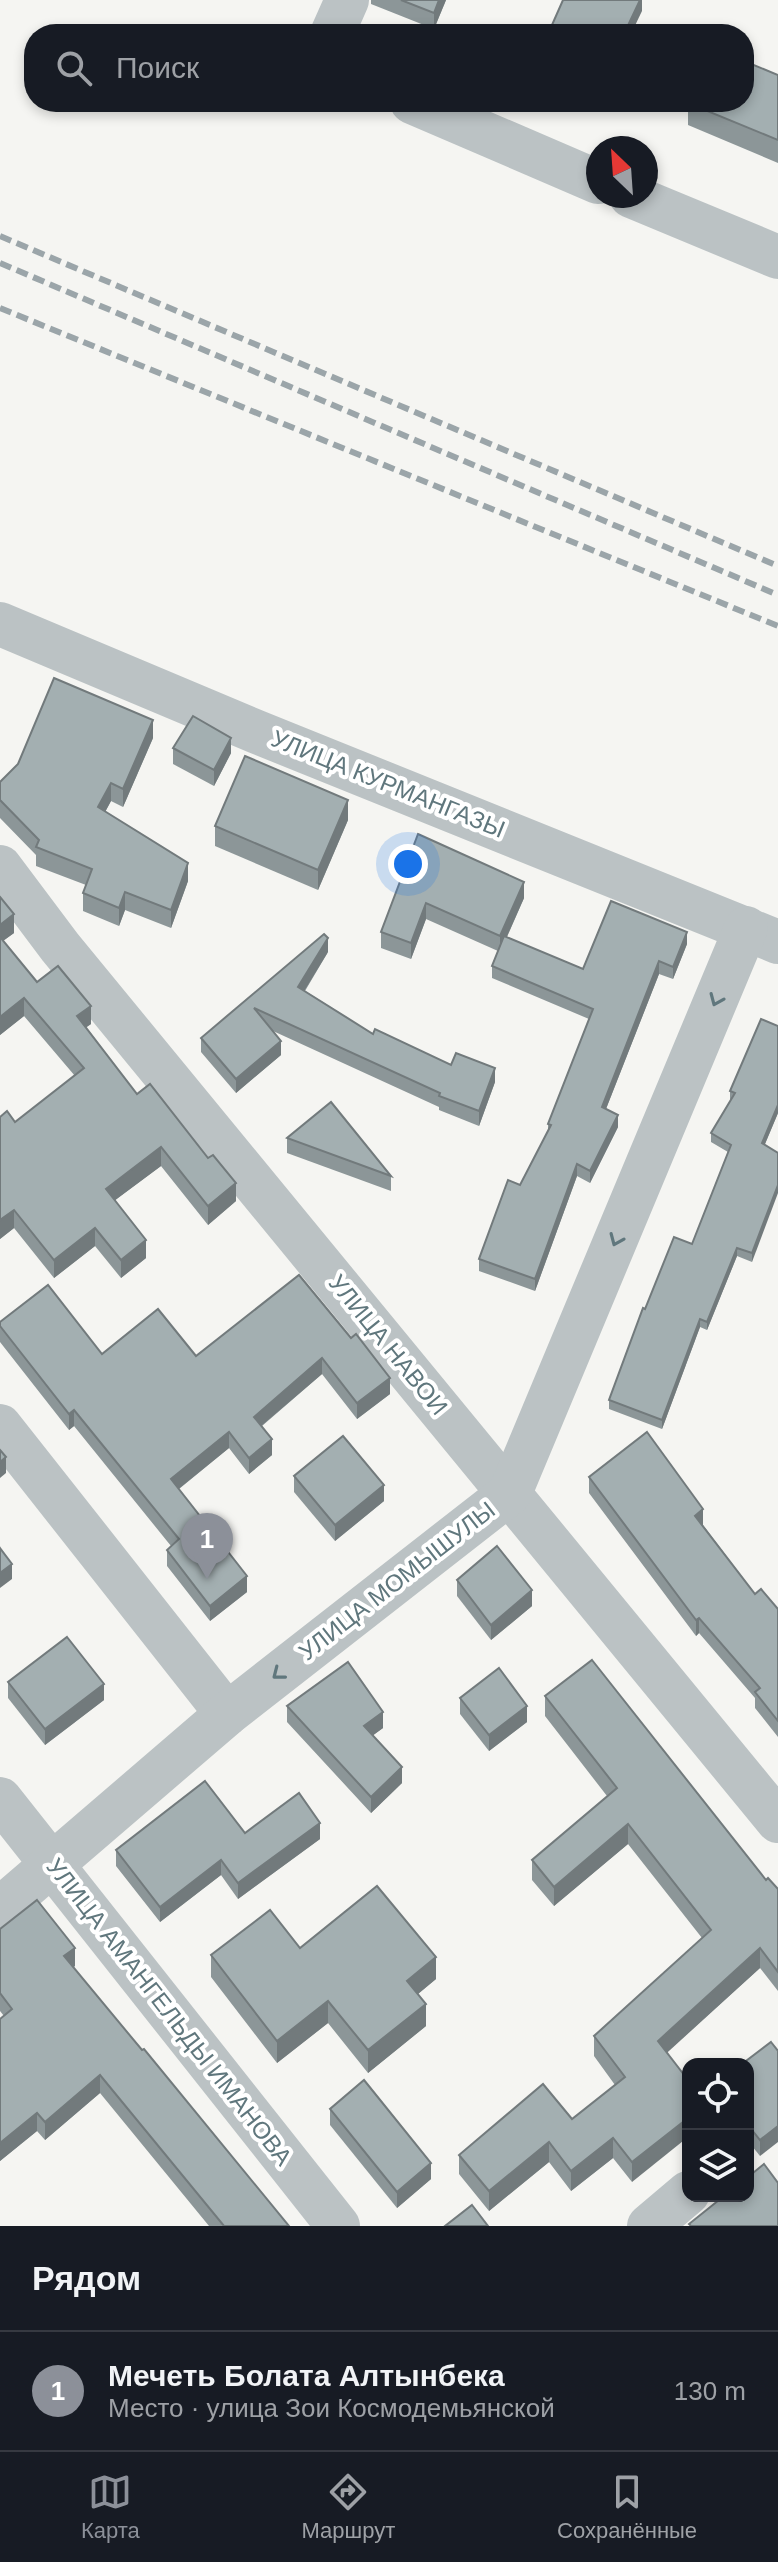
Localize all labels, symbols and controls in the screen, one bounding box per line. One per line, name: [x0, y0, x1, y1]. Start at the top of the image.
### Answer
search box: [24, 24, 754, 112]
icon: search: [52, 46, 96, 90]
text: Поиск: [116, 51, 199, 84]
north arrow: [586, 136, 658, 208]
street label: УЛИЦА КУРМАНГАЗЫ: [268, 724, 509, 843]
your location: [388, 844, 428, 884]
one-way arrow: [709, 992, 726, 1006]
one-way arrow: [609, 1232, 625, 1246]
street label: УЛИЦА НАВОИ: [324, 1269, 453, 1420]
street label: УЛИЦА МОМЫШУЛЫ: [293, 1496, 500, 1665]
pin: 1: [181, 1513, 233, 1579]
one-way arrow: [273, 1664, 287, 1679]
street label: УЛИЦА АМАНГЕЛЬДЫ ИМАНОВА: [41, 1853, 298, 2170]
map controls: [682, 2058, 754, 2202]
button: locate: [682, 2058, 754, 2130]
button: layers: [682, 2130, 754, 2202]
text: Рядом: [32, 2259, 141, 2297]
text: Мечеть Болата Алтынбека: [108, 2359, 505, 2392]
text: 1: [51, 2376, 65, 2406]
text: 130 m: [674, 2376, 746, 2406]
text: Место · улица Зои Космодемьянской: [108, 2393, 555, 2423]
tab: Карта: [81, 2470, 140, 2544]
tab: Маршрут: [302, 2470, 395, 2544]
tab: Сохранённые: [557, 2470, 697, 2544]

